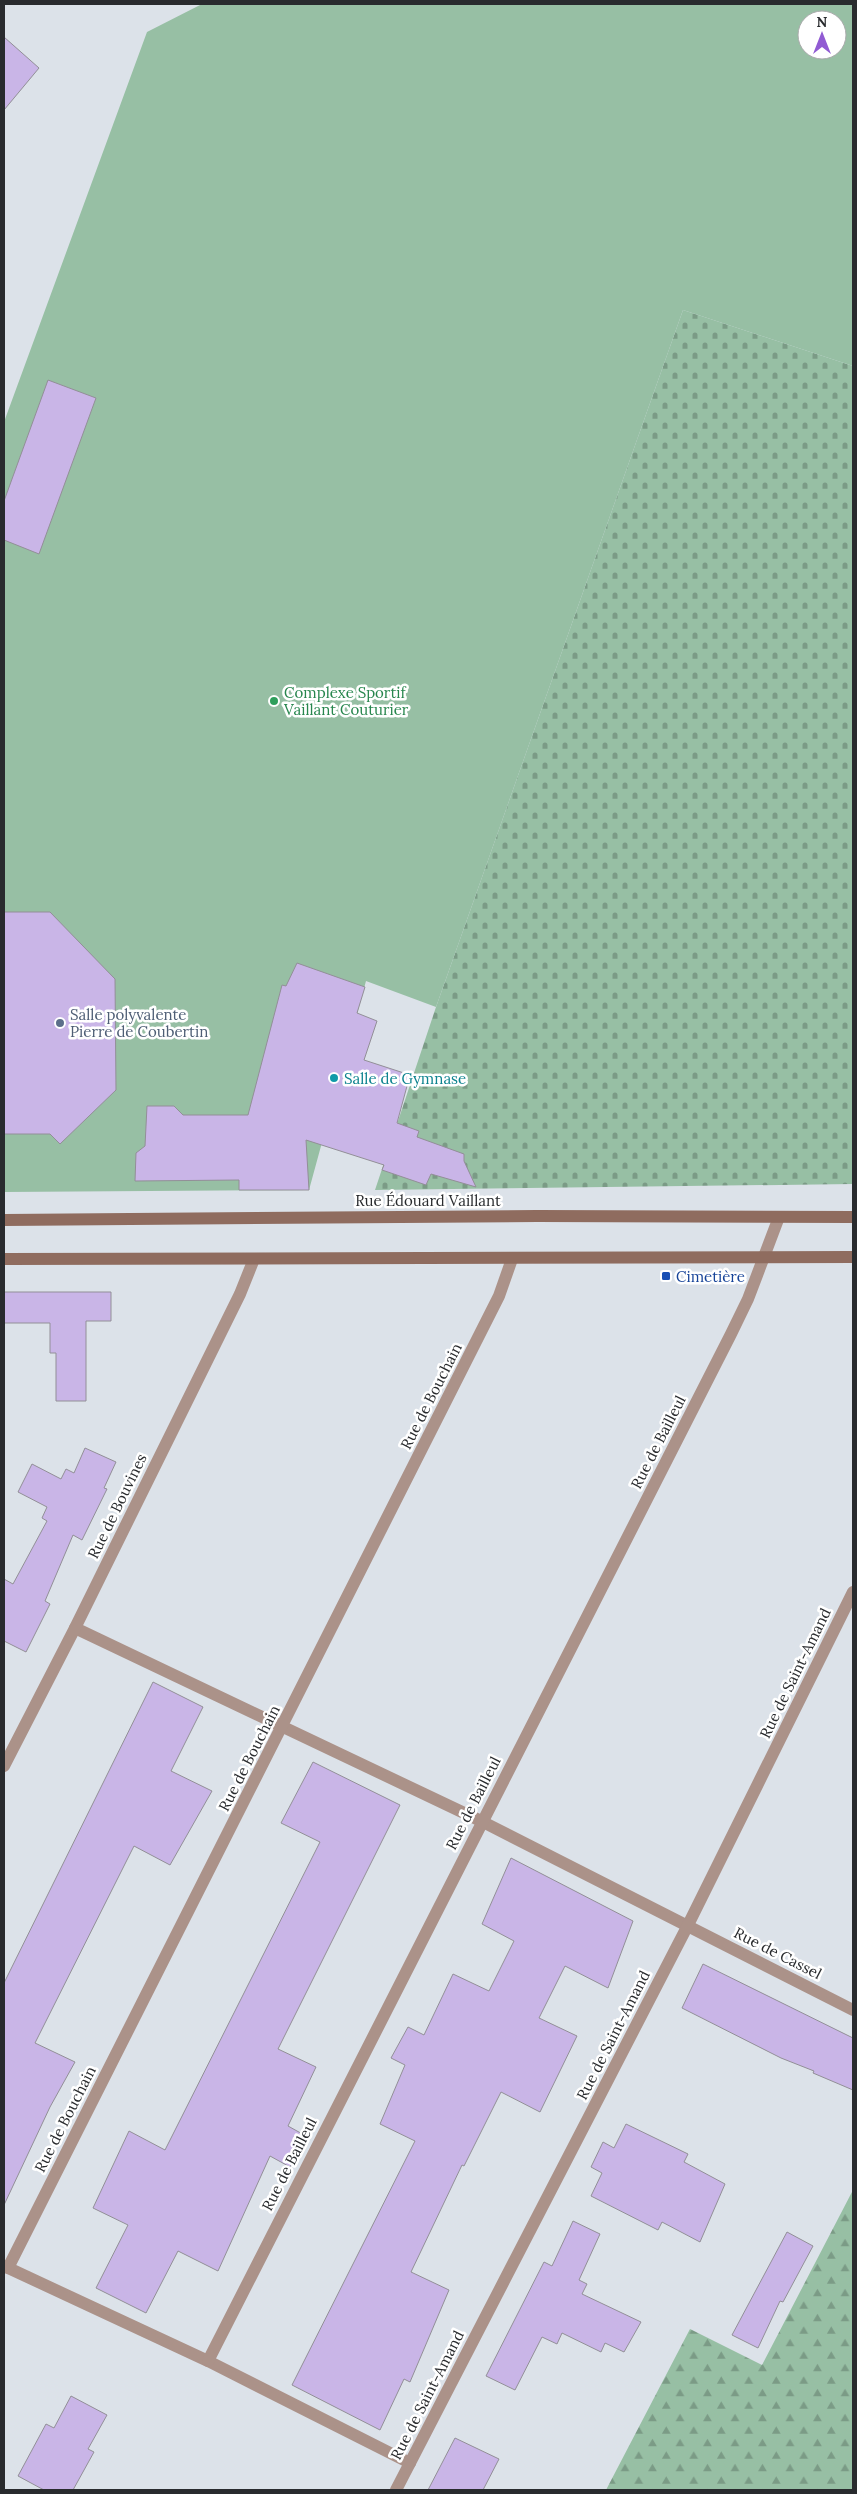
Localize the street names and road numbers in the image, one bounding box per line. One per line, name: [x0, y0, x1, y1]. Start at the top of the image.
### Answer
street label: Rue Édouard Vaillant: [355, 1191, 501, 1210]
street label: Rue de Bouchain: [396, 1340, 466, 1452]
street label: Rue de Bailleul: [626, 1392, 690, 1492]
street label: Rue de Bouvines: [83, 1450, 151, 1562]
street label: Rue de Saint-Amand: [755, 1605, 835, 1741]
street label: Rue de Bouchain: [214, 1702, 284, 1814]
street label: Rue de Bailleul: [441, 1753, 505, 1853]
street label: Rue de Cassel: [731, 1923, 825, 1983]
street label: Rue de Saint-Amand: [572, 1967, 654, 2103]
street label: Rue de Bouchain: [30, 2063, 100, 2175]
street label: Rue de Bailleul: [257, 2114, 321, 2214]
street label: Rue de Saint-Amand: [386, 2327, 468, 2463]

